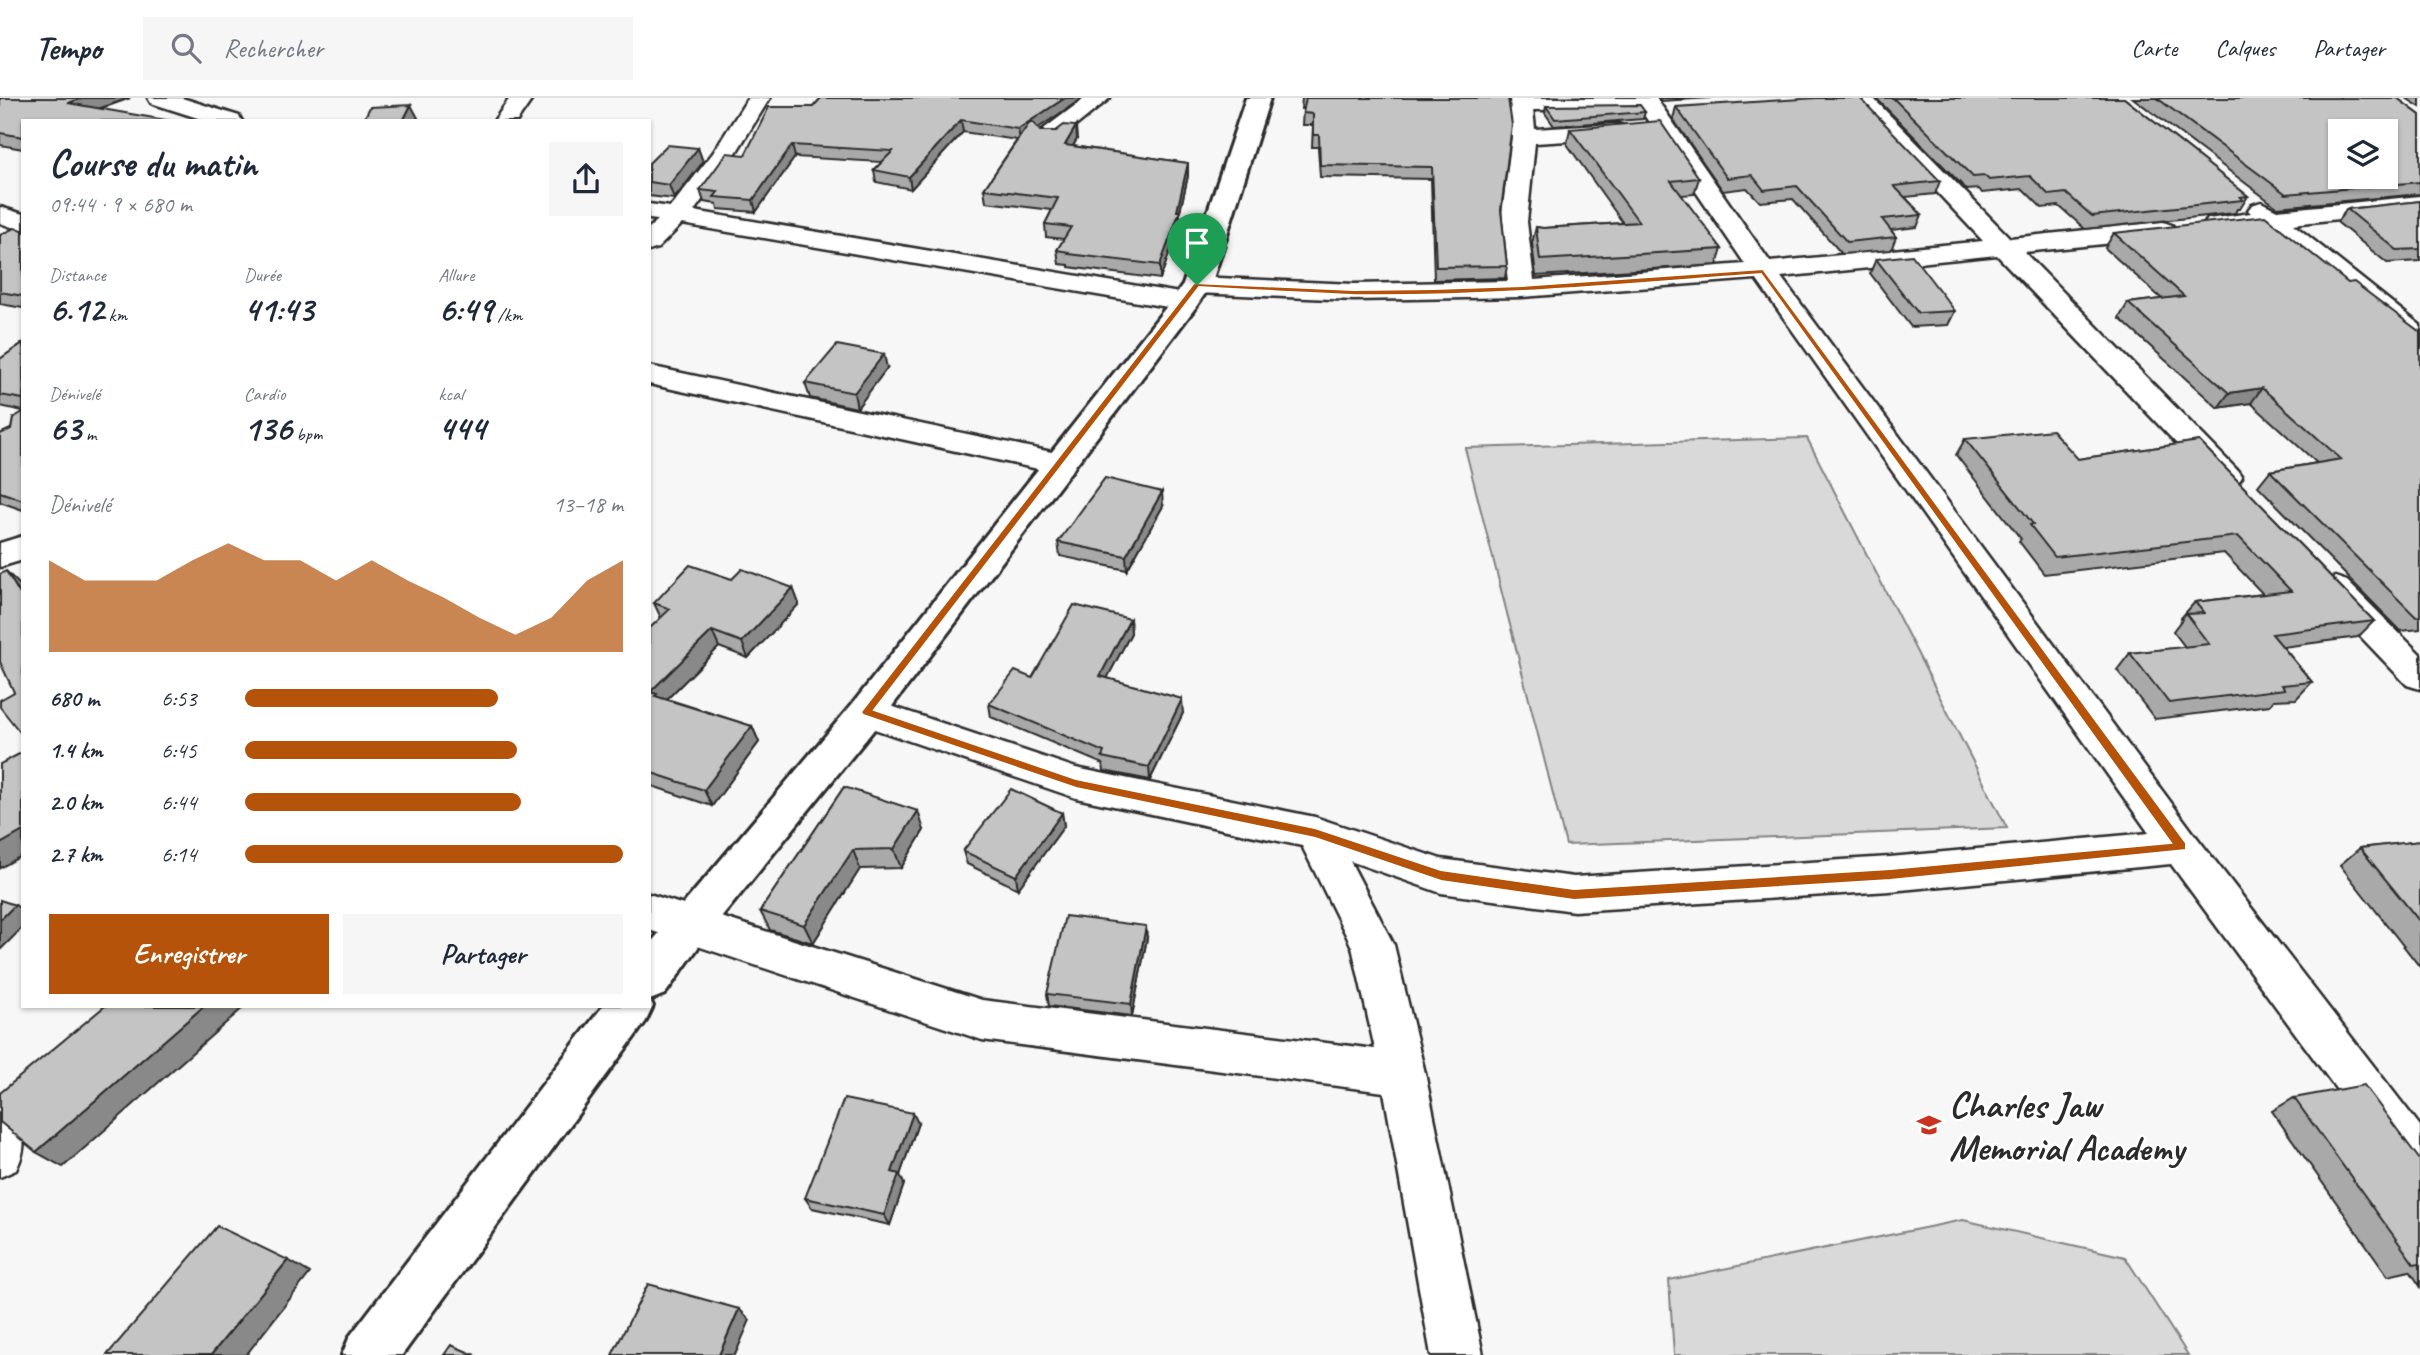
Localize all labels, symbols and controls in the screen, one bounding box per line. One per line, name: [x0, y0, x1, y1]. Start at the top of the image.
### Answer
search box: [143, 17, 633, 80]
text: Tempo: [35, 27, 101, 69]
icon: search: [167, 29, 205, 67]
text: Rechercher: [223, 32, 323, 65]
text: Carte: [2131, 33, 2177, 63]
text: Calques: [2215, 33, 2275, 63]
text: Partager: [2313, 33, 2385, 63]
map controls: [2328, 119, 2398, 189]
button: layers: [2328, 119, 2398, 189]
text: Course du matin: [49, 140, 257, 187]
button: share: [549, 142, 623, 216]
text: 09:44 · 9 × 680 m: [49, 190, 192, 219]
pin: [1167, 213, 1227, 285]
icon: arrive: [1178, 224, 1216, 262]
text: Distance: [49, 263, 106, 287]
text: Durée: [244, 263, 281, 287]
text: Allure: [438, 263, 474, 287]
text: 6.12: [49, 287, 104, 332]
text: 41:43: [244, 287, 314, 332]
text: 6:49: [438, 287, 493, 332]
text: km: [104, 303, 127, 327]
text: /km: [493, 303, 522, 327]
text: Dénivelé: [49, 382, 100, 406]
text: Cardio: [244, 382, 286, 406]
text: kcal: [438, 382, 463, 406]
text: 63: [49, 406, 81, 451]
text: 136: [244, 406, 292, 451]
text: 444: [438, 406, 486, 451]
text: m: [81, 422, 97, 446]
text: bpm: [292, 422, 322, 446]
text: Dénivelé: [49, 490, 111, 519]
text: 13–18 m: [553, 490, 623, 519]
text: 680 m: [49, 684, 99, 713]
text: 6:53: [161, 684, 197, 713]
text: 1.4 km: [49, 736, 103, 765]
text: 6:45: [161, 736, 197, 765]
text: 2.0 km: [49, 788, 103, 817]
text: 6:44: [161, 788, 197, 817]
text: 2.7 km: [49, 840, 102, 869]
text: 6:14: [161, 840, 197, 869]
button: Enregistrer: [49, 914, 329, 994]
button: Partager: [343, 914, 623, 994]
place label: Charles Jaw Memorial Academy: [1949, 1081, 2187, 1171]
school or university icon: Charles Jaw Memorial Academy: [1915, 1111, 1943, 1139]

